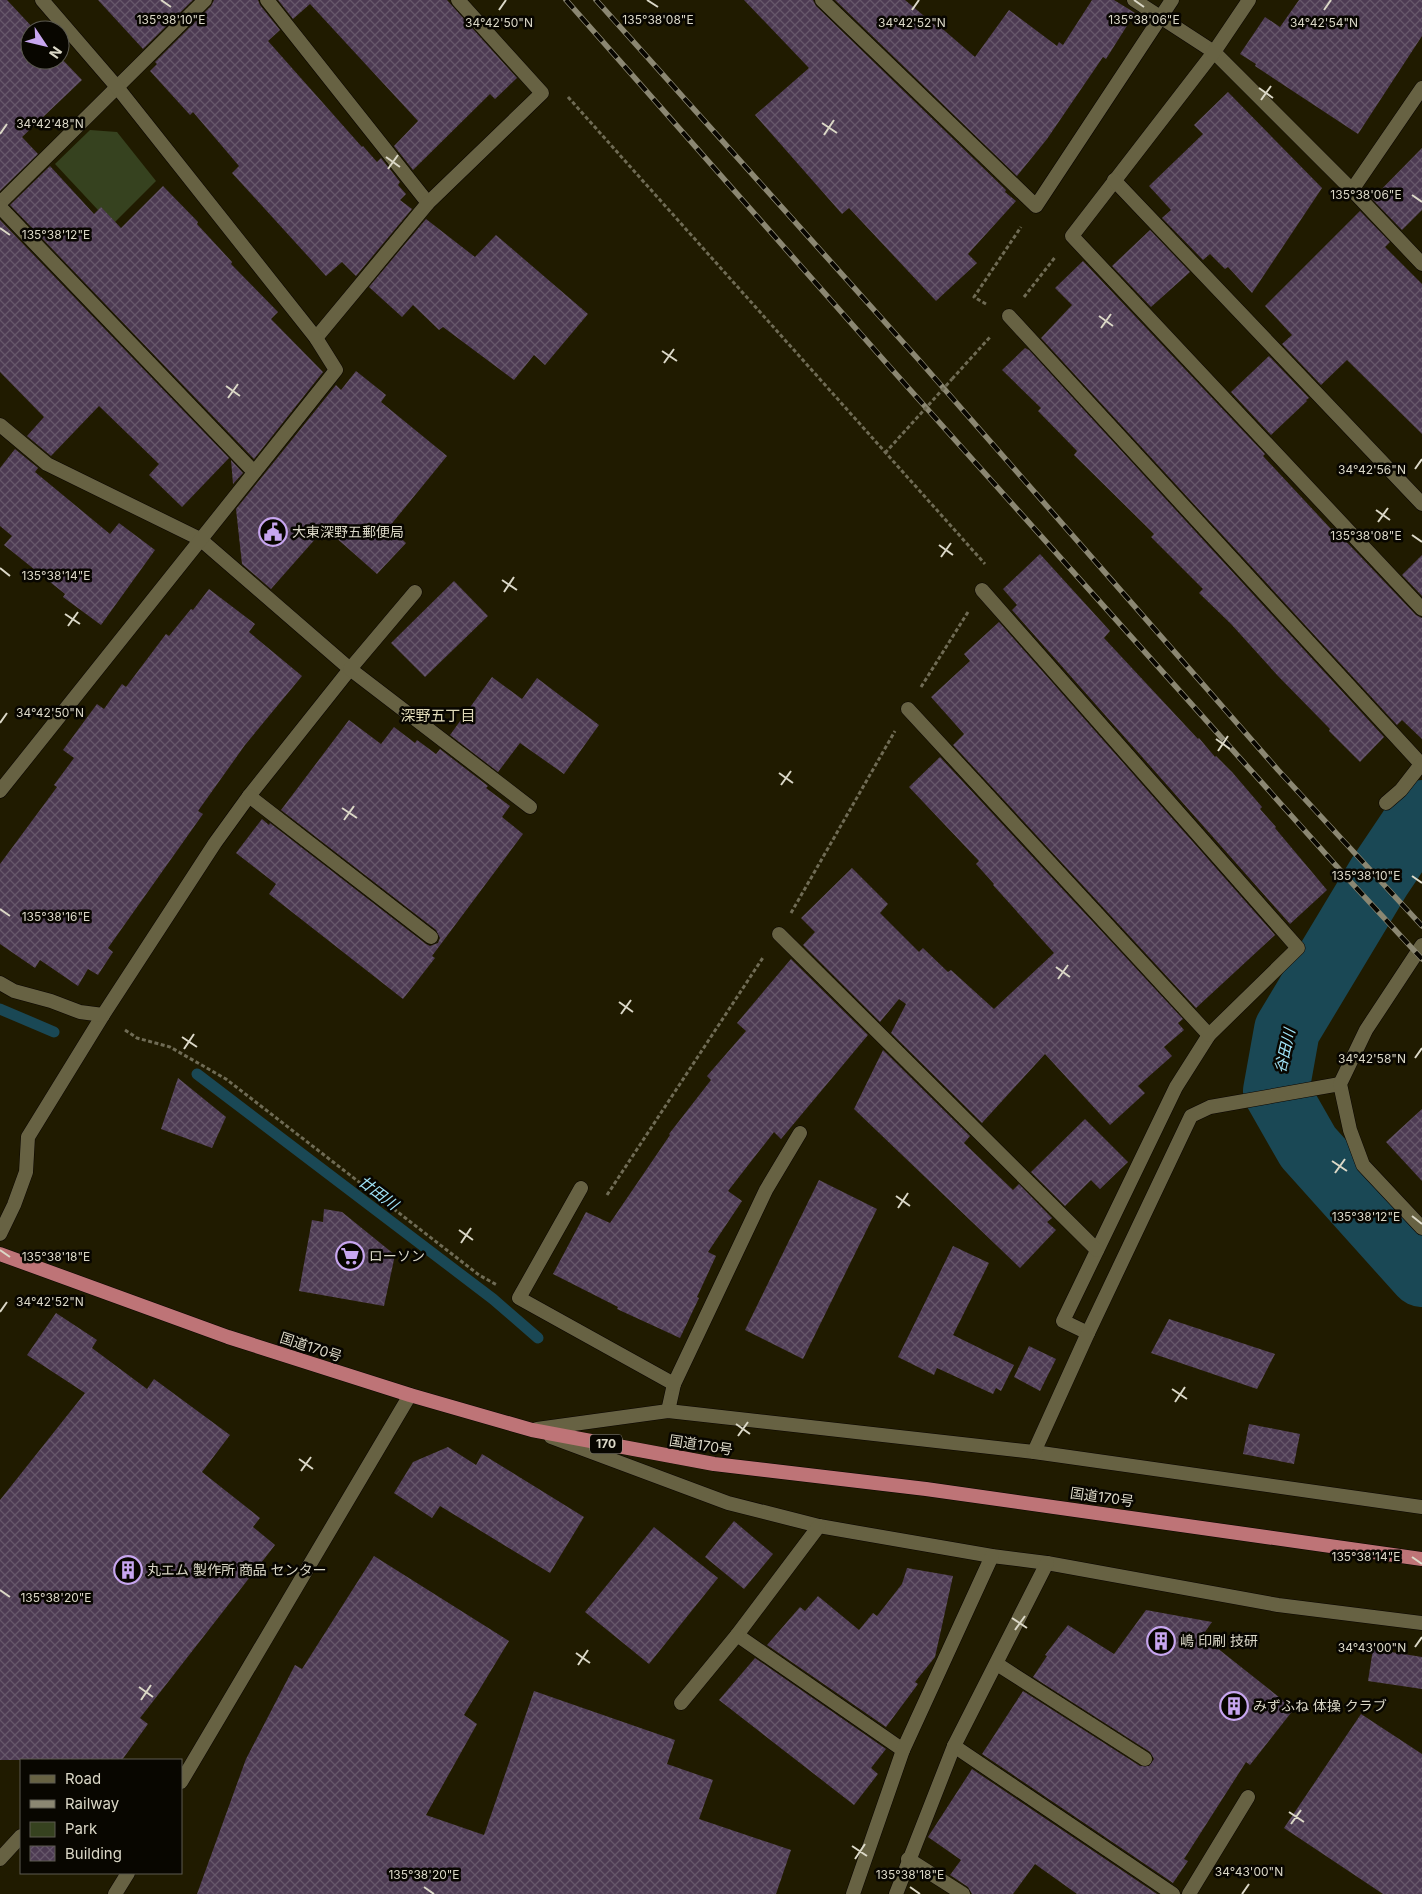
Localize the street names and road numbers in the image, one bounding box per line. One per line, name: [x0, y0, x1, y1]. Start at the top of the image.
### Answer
street label: 国道170号: [278, 1329, 344, 1365]
street label: 国道170号: [668, 1431, 734, 1458]
road number: 170: [590, 1435, 622, 1454]
street label: 国道170号: [1069, 1484, 1135, 1509]

